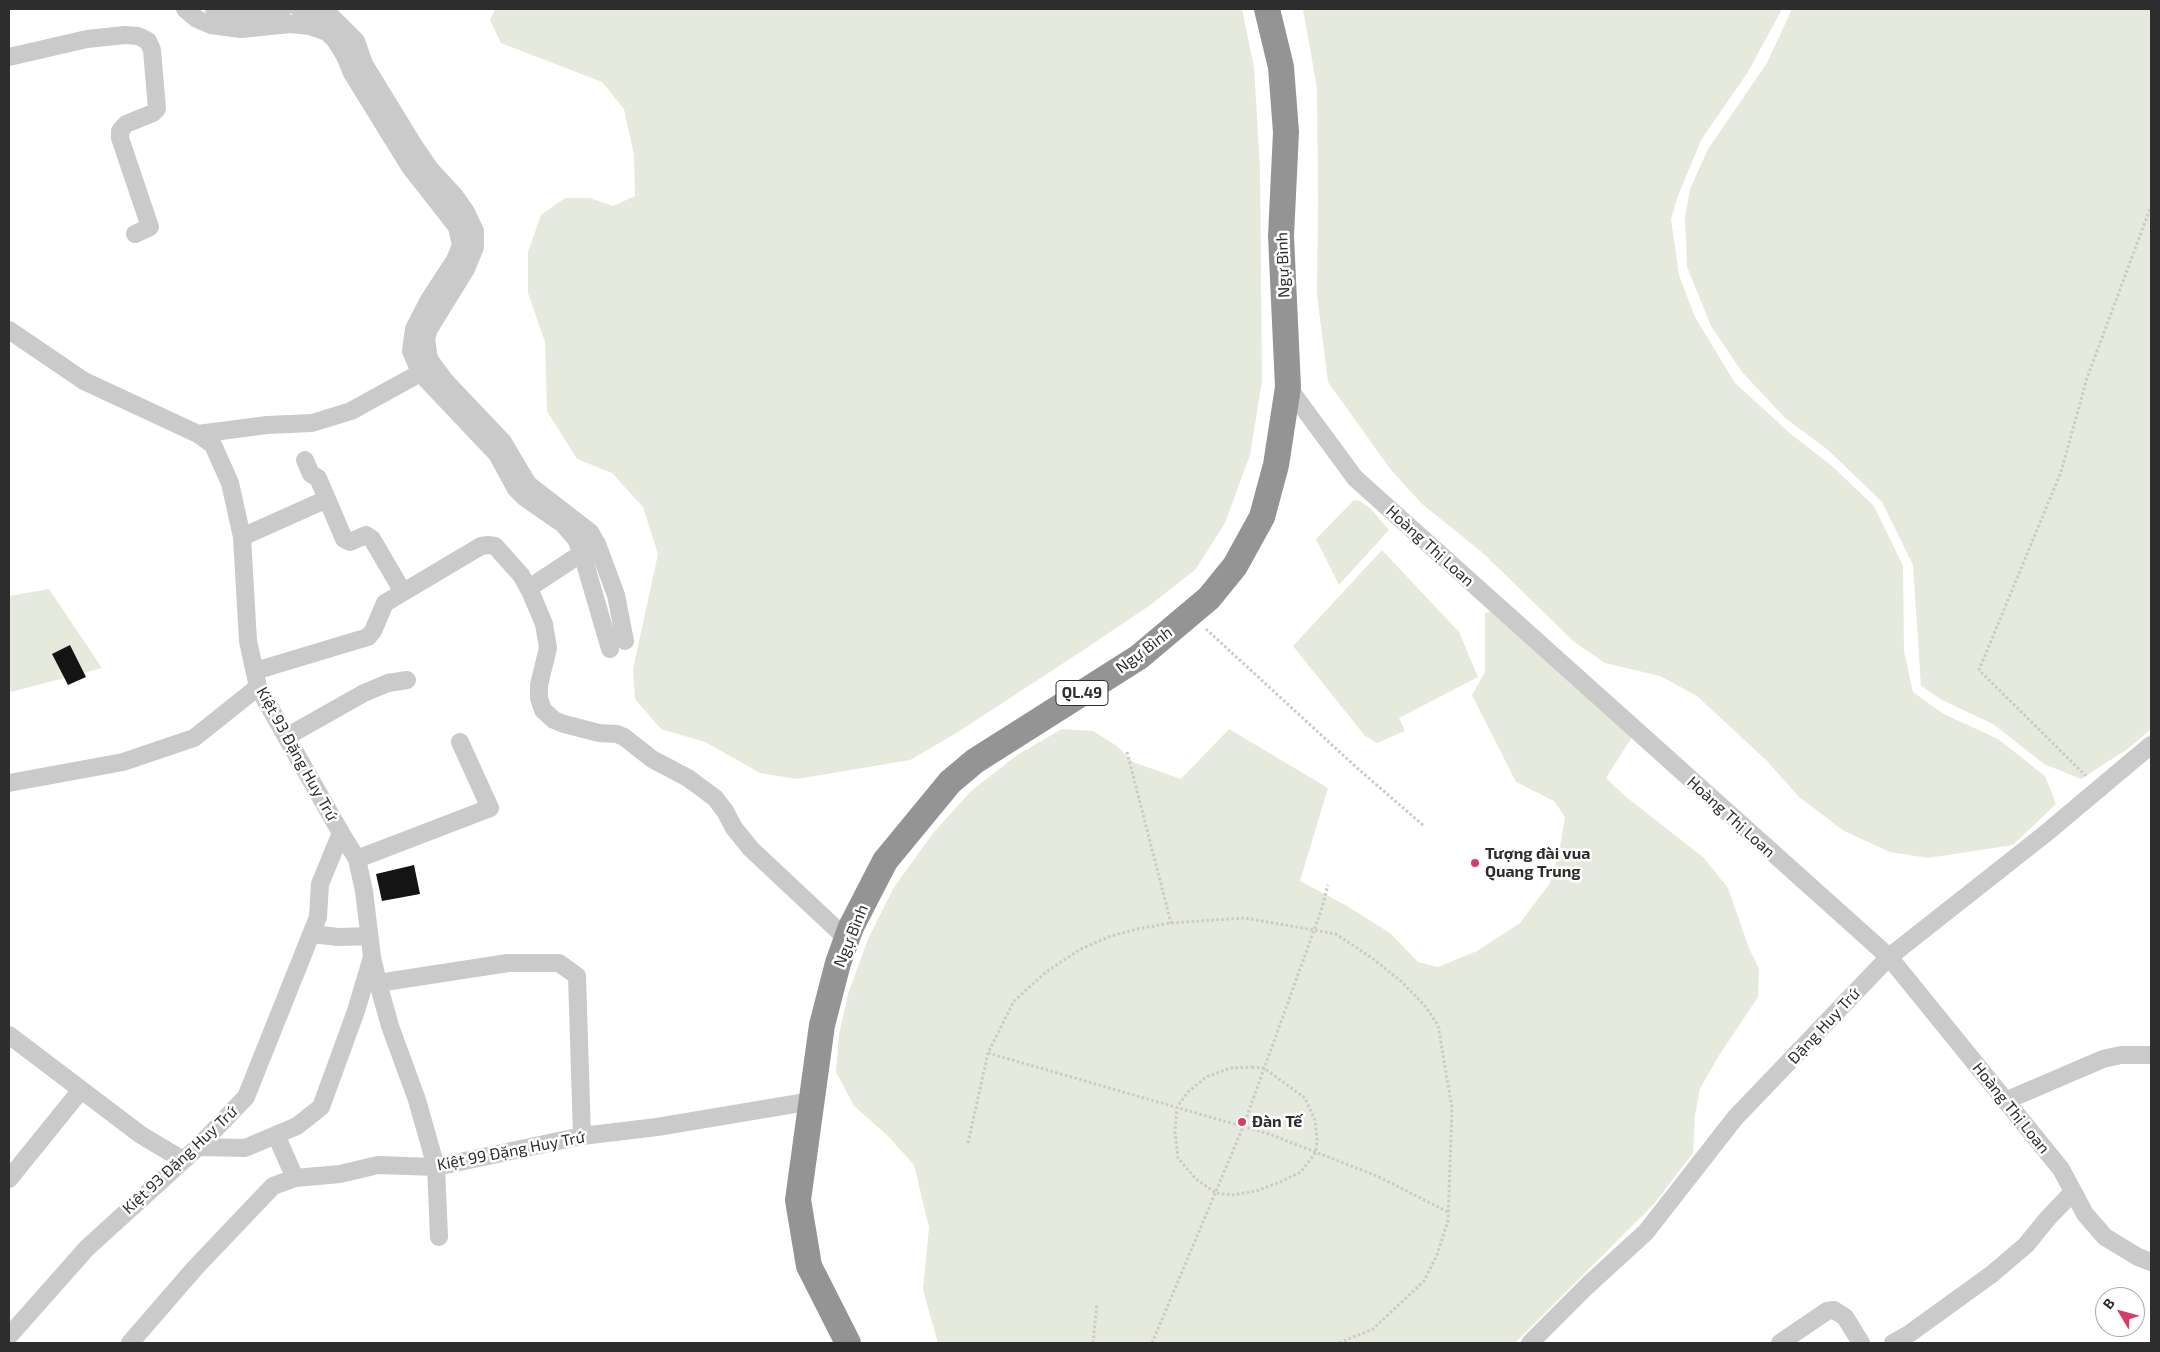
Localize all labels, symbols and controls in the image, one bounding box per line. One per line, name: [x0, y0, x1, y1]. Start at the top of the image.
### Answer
street label: Ngự Bình: [1272, 232, 1294, 298]
street label: Hoàng Thị Loan: [1382, 501, 1478, 591]
street label: Ngự Bình: [1112, 623, 1176, 677]
road number: QL.49: [1056, 680, 1108, 706]
street label: Kiệt 93 Đặng Huy Trứ: [252, 684, 342, 824]
street label: Hoàng Thị Loan: [1683, 772, 1779, 862]
place label: Tượng đài vua Quang Trung: [1485, 844, 1590, 882]
marker: Tượng đài vua Quang Trung: [1469, 857, 1481, 869]
street label: Ngự Bình: [830, 902, 872, 970]
street label: Đặng Huy Trứ: [1784, 984, 1864, 1068]
street label: Hoàng Thị Loan: [1968, 1059, 2054, 1157]
street label: Kiệt 93 Đặng Huy Trứ: [119, 1102, 241, 1218]
place label: Đàn Tế: [1252, 1112, 1302, 1132]
marker: Đàn Tế: [1236, 1116, 1248, 1128]
street label: Kiệt 99 Đặng Huy Trứ: [435, 1127, 587, 1175]
north arrow: [2095, 1287, 2145, 1337]
text: B: [2099, 1295, 2118, 1312]

